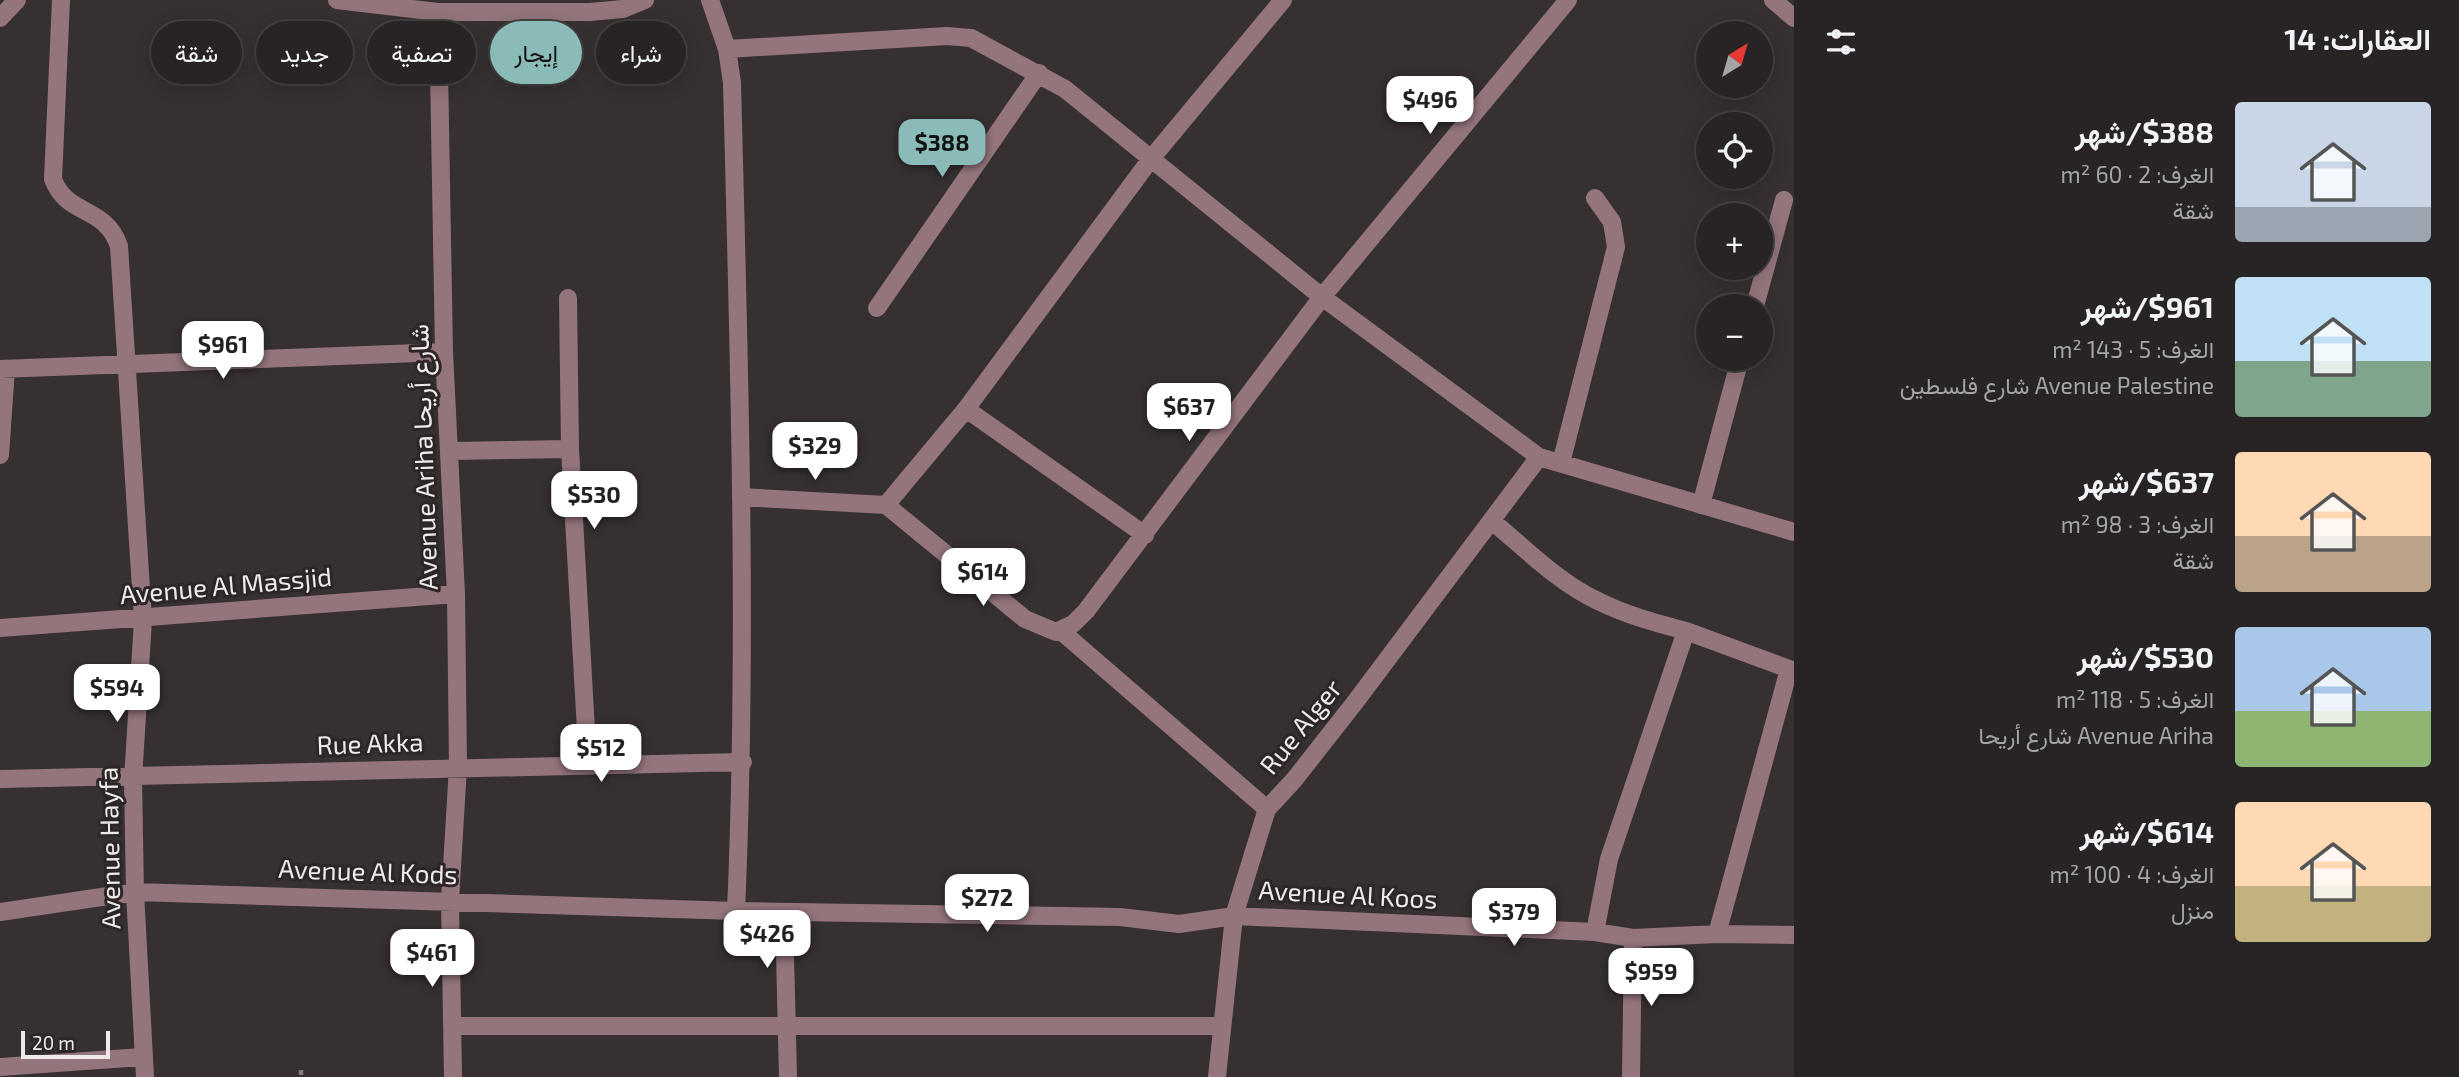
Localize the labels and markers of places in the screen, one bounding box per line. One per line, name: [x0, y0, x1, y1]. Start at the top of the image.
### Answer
pin: $496: [1389, 76, 1471, 136]
pin: $388: [901, 120, 983, 179]
pin: $961: [182, 322, 264, 381]
pin: $637: [1148, 384, 1230, 443]
pin: $329: [774, 422, 856, 482]
pin: $530: [553, 472, 635, 531]
pin: $614: [942, 548, 1024, 608]
pin: $594: [76, 664, 158, 724]
pin: $512: [560, 724, 642, 784]
pin: $272: [946, 874, 1028, 934]
pin: $379: [1473, 888, 1555, 948]
pin: $426: [726, 911, 808, 970]
pin: $461: [391, 930, 473, 989]
pin: $959: [1610, 948, 1692, 1008]

